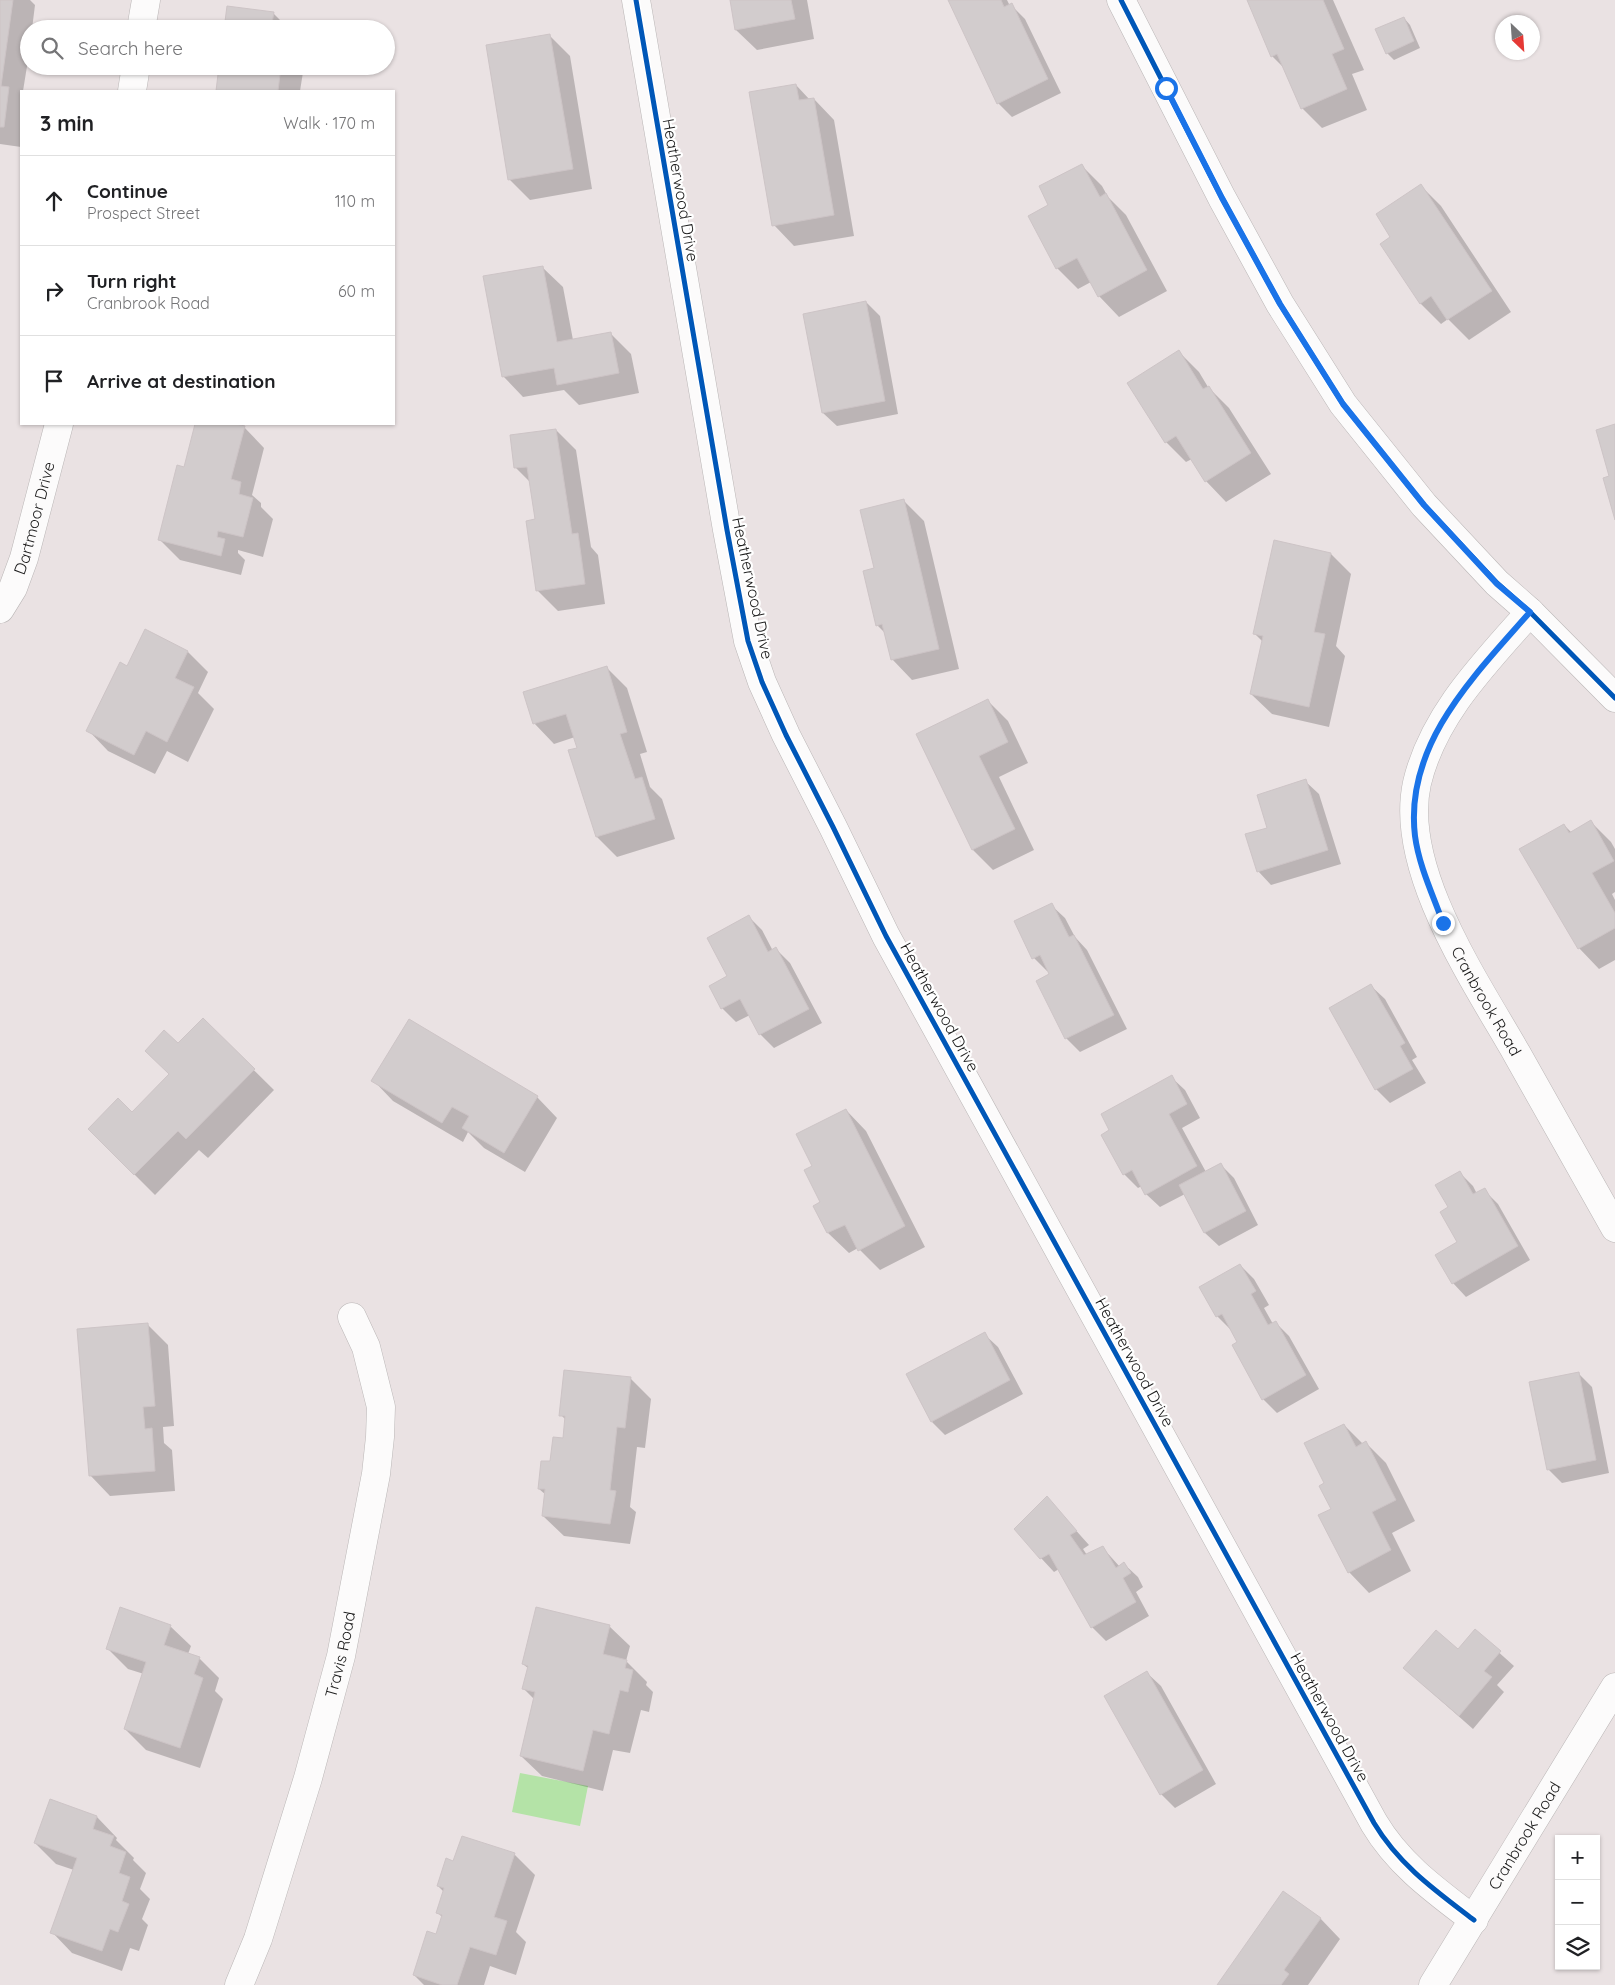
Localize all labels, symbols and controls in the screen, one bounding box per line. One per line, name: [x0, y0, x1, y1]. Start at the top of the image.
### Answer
north arrow: [1495, 15, 1540, 60]
search box: [20, 20, 395, 75]
icon: search: [38, 34, 66, 62]
text: Search here: [78, 36, 183, 60]
route start: [1155, 77, 1178, 100]
text: 3 min: [40, 110, 94, 136]
text: Walk · 170 m: [283, 113, 375, 133]
street label: Heatherwood Drive: [659, 117, 703, 263]
text: Continue: [87, 179, 168, 203]
icon: ahead: [40, 187, 68, 215]
text: 110 m: [335, 191, 375, 211]
text: Prospect Street: [87, 203, 200, 223]
text: Turn right: [87, 269, 176, 293]
icon: right: [40, 277, 68, 305]
text: 60 m: [338, 281, 375, 301]
text: Cranbrook Road: [87, 293, 210, 313]
icon: arrive: [40, 367, 68, 395]
text: Arrive at destination: [87, 369, 276, 393]
street label: Dartmoor Drive: [9, 459, 59, 577]
street label: Heatherwood Drive: [728, 515, 778, 661]
route end: [1432, 912, 1455, 935]
street label: Heatherwood Drive: [896, 939, 984, 1075]
street label: Cranbrook Road: [1447, 943, 1526, 1059]
street label: Heatherwood Drive: [1091, 1294, 1179, 1430]
street label: Travis Road: [320, 1610, 359, 1700]
street label: Heatherwood Drive: [1286, 1649, 1374, 1785]
street label: Cranbrook Road: [1484, 1778, 1565, 1893]
map controls: [1555, 1835, 1600, 1970]
button: +: [1555, 1835, 1600, 1880]
button: −: [1555, 1880, 1600, 1925]
button: layers: [1555, 1925, 1600, 1970]

